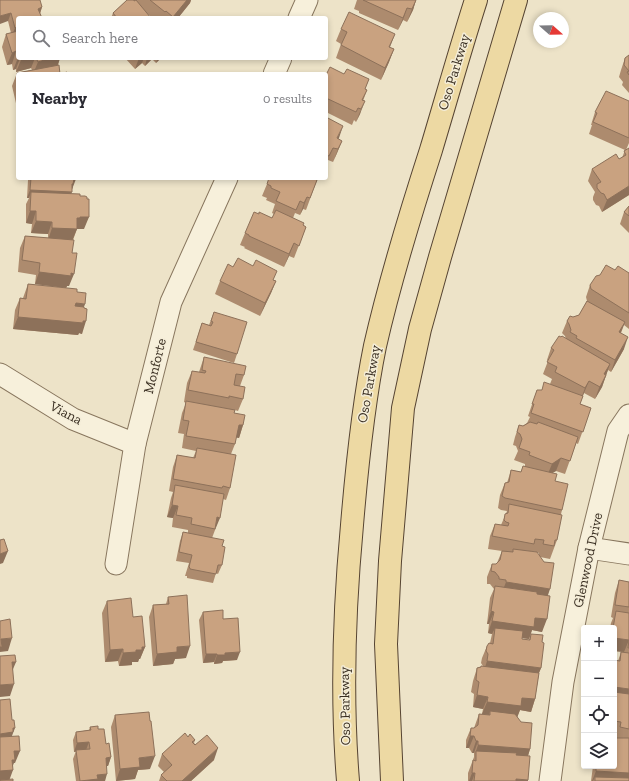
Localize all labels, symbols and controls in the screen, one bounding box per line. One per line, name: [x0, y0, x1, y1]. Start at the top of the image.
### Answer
north arrow: [533, 12, 569, 48]
search box: [16, 16, 328, 60]
icon: search: [30, 27, 52, 49]
text: Search here: [62, 29, 138, 47]
street label: Oso Parkway: [434, 31, 474, 112]
text: Nearby: [32, 88, 87, 108]
text: 0 results: [263, 91, 312, 106]
street label: Monforte: [140, 336, 170, 395]
street label: Oso Parkway: [354, 343, 384, 424]
street label: Viana: [46, 397, 85, 429]
street label: Glenwood Drive: [570, 511, 606, 609]
map controls: [581, 625, 617, 769]
button: +: [581, 625, 617, 661]
button: −: [581, 661, 617, 697]
street label: Oso Parkway: [336, 666, 354, 746]
button: locate: [581, 697, 617, 733]
button: layers: [581, 733, 617, 769]

